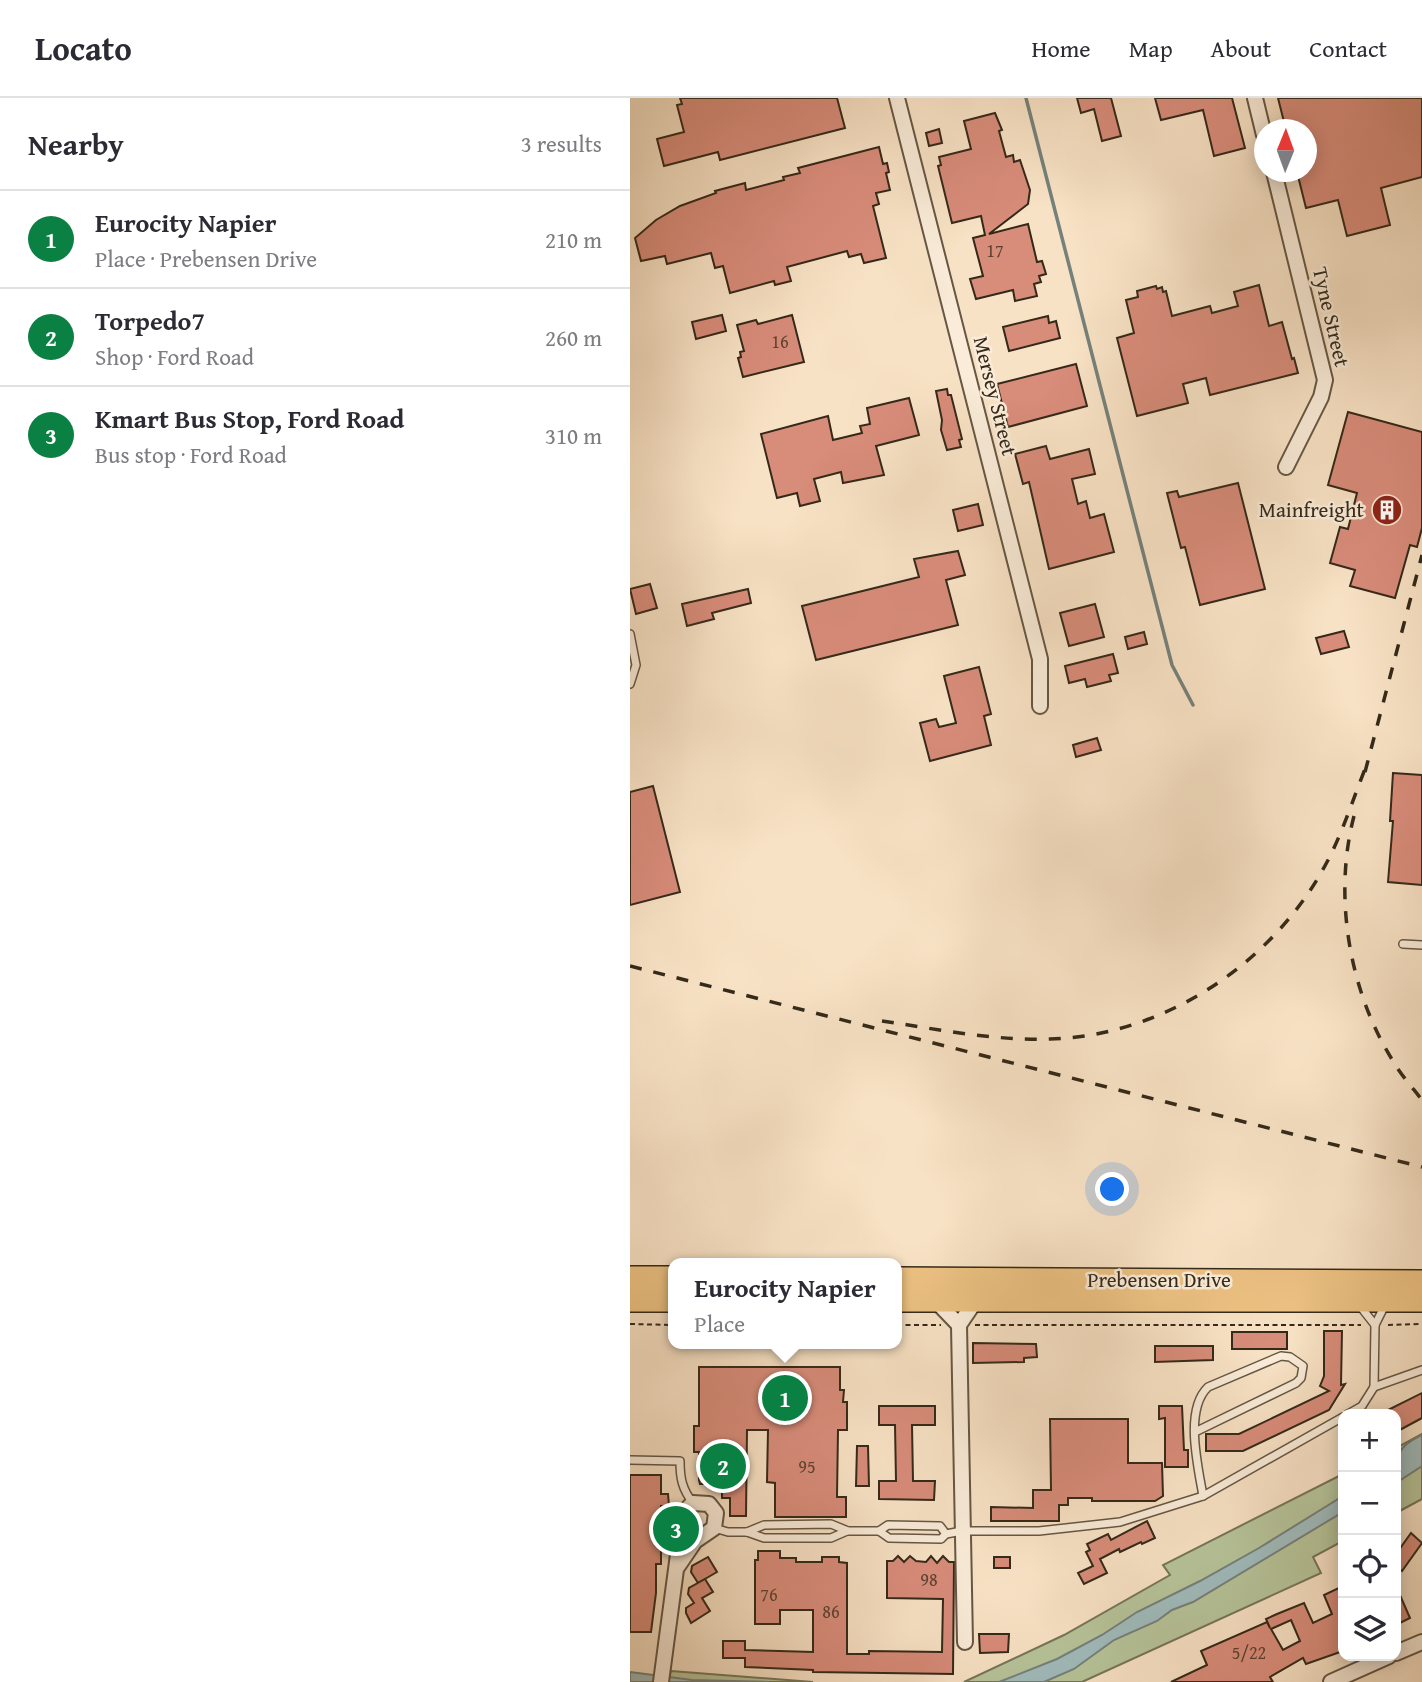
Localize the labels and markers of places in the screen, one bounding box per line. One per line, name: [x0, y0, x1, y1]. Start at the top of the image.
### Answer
building icon: Mainfreight: [1370, 493, 1404, 527]
place label: Mainfreight: [1259, 494, 1365, 525]
pin: 1: [762, 1372, 808, 1424]
pin: 2: [700, 1440, 746, 1492]
pin: 3: [653, 1503, 699, 1555]

